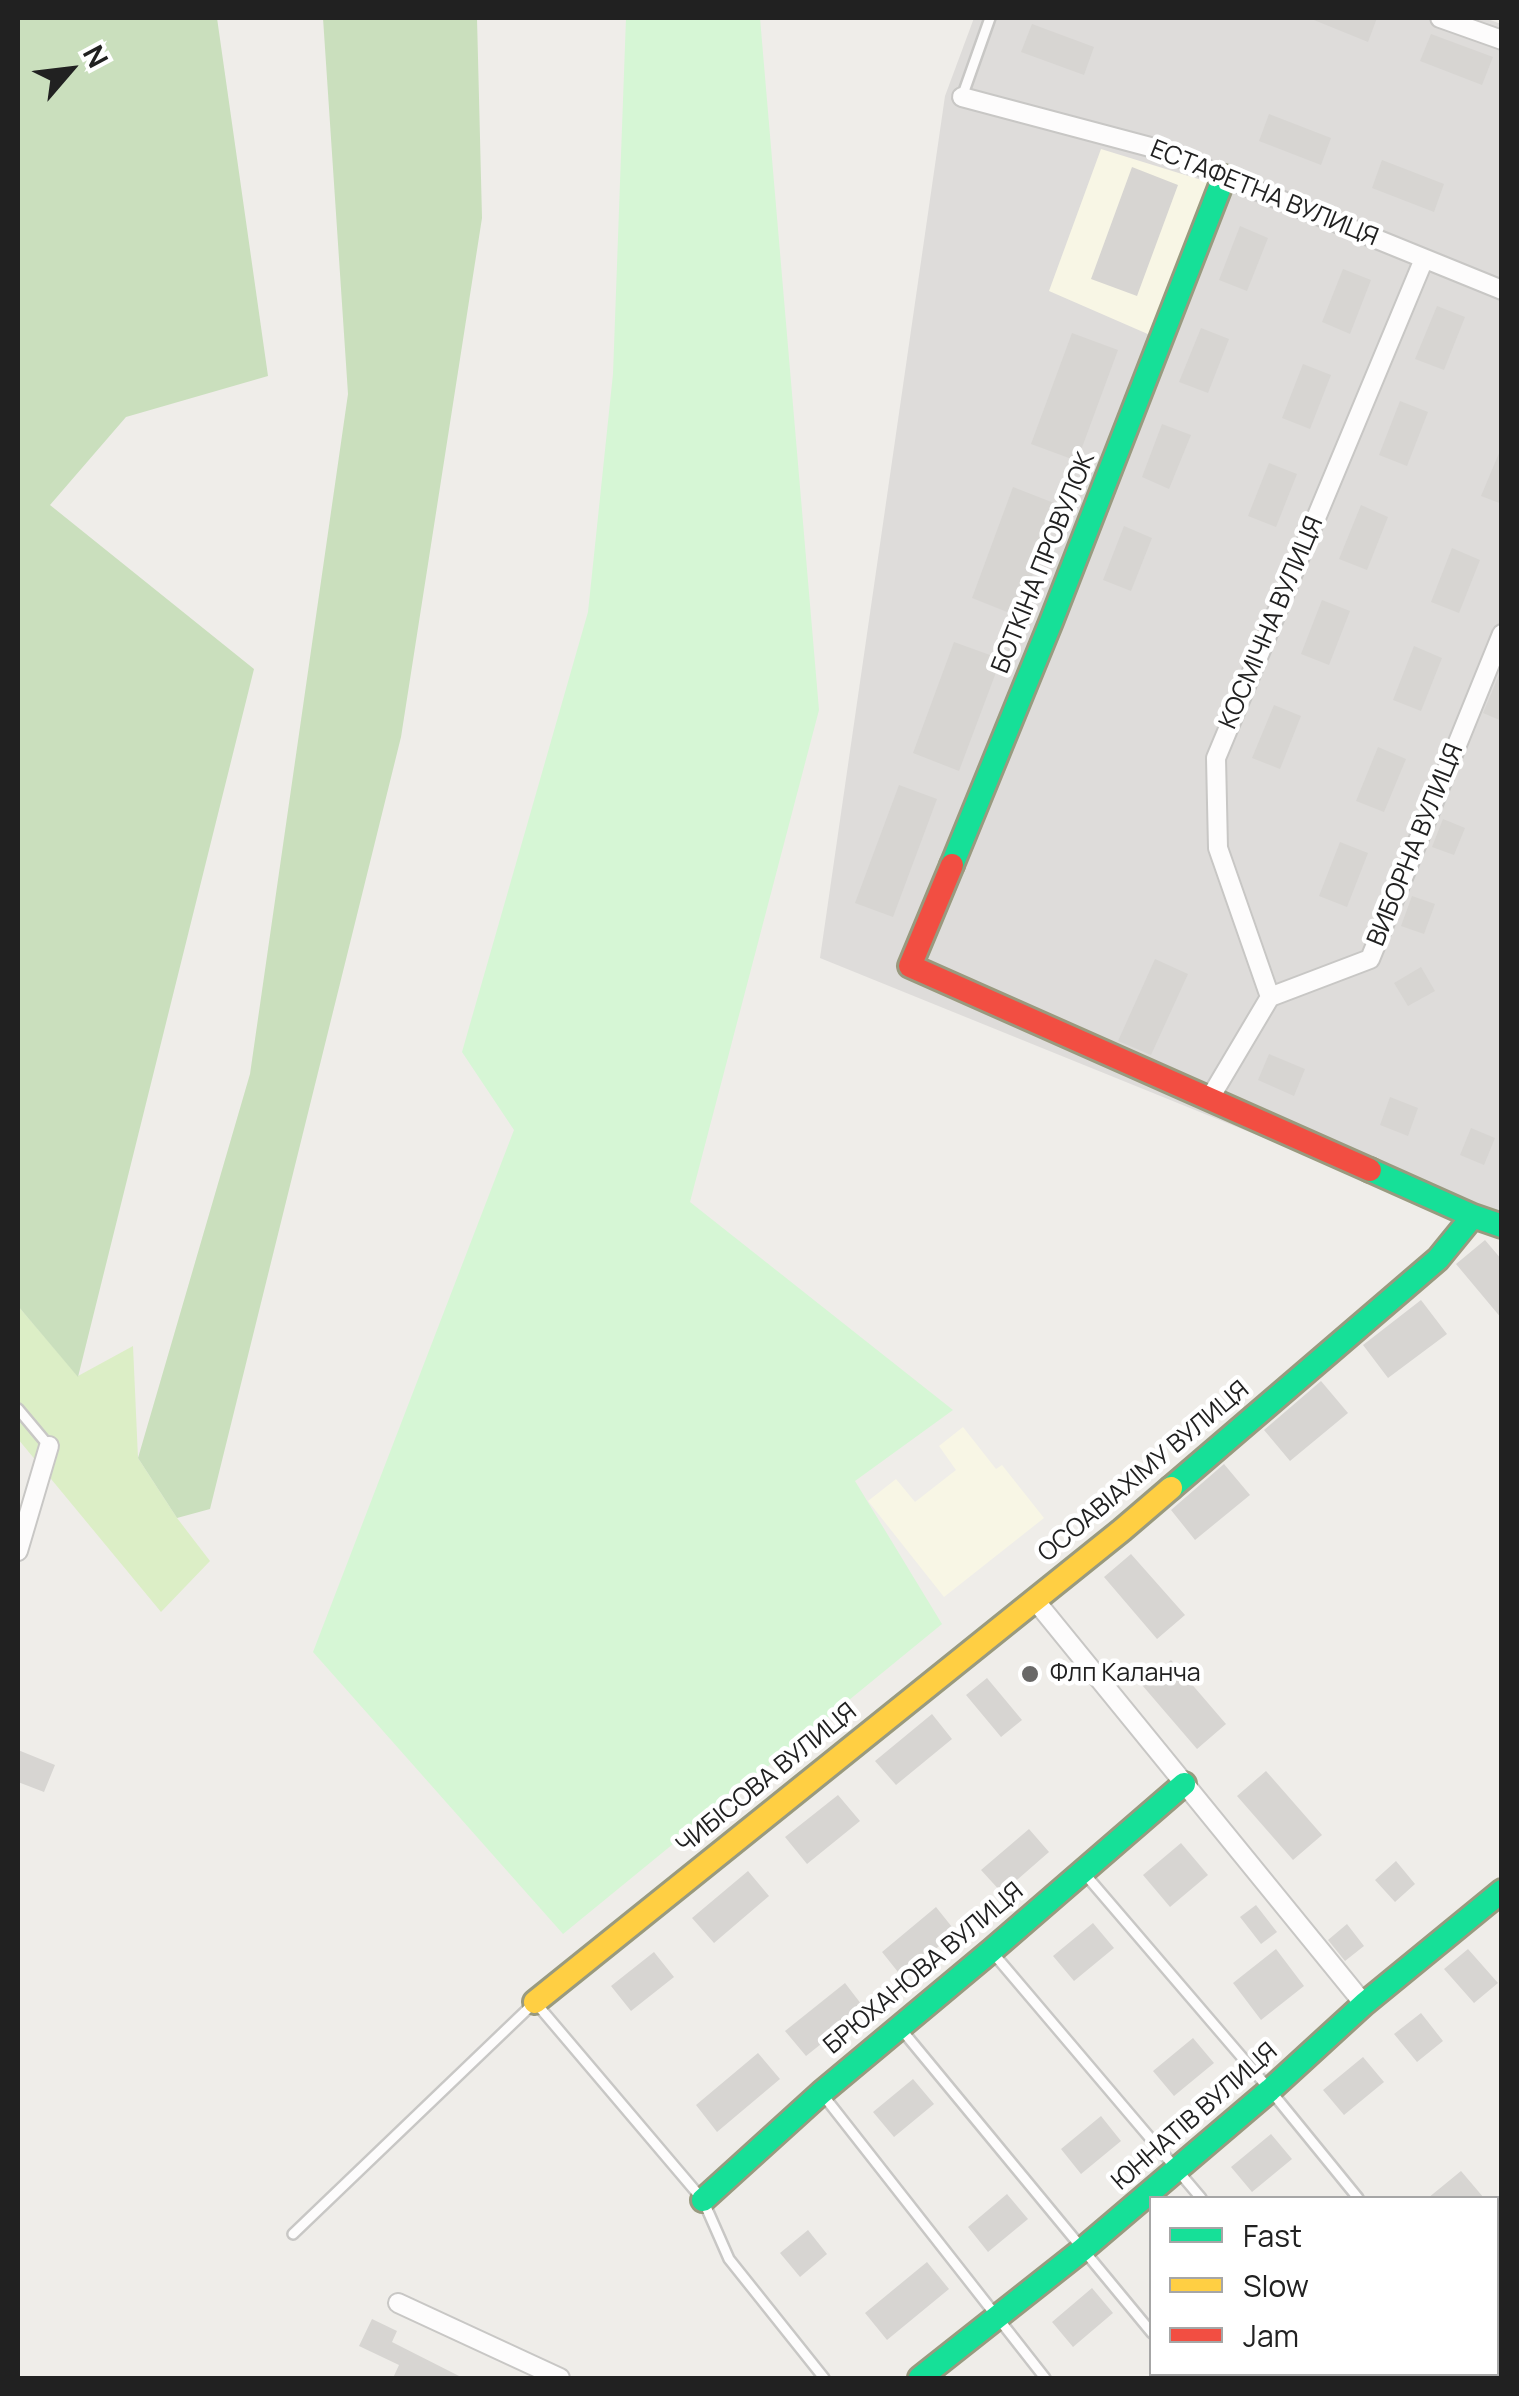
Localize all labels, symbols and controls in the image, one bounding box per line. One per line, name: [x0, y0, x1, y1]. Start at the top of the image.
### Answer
north arrow: [20, 20, 120, 120]
text: N: [75, 38, 118, 74]
street label: ЕСТАФЕТНА ВУЛИЦЯ: [1146, 135, 1382, 253]
street label: БОТКІНА ПРОВУЛОК: [986, 448, 1102, 678]
street label: КОСМІЧНА ВУЛИЦЯ: [1214, 512, 1330, 734]
street label: ВИБОРНА ВУЛИЦЯ: [1362, 740, 1470, 950]
street label: ОСОАВІАХІМУ ВУЛИЦЯ: [1033, 1375, 1255, 1569]
place label: Флп Каланча: [1050, 1659, 1201, 1689]
marker: Флп Каланча: [1019, 1663, 1041, 1685]
street label: ЧИБІСОВА ВУЛИЦЯ: [671, 1697, 863, 1861]
street label: БРЮХАНОВА ВУЛИЦЯ: [818, 1877, 1030, 2061]
street label: ЮННАТІВ ВУЛИЦЯ: [1106, 2037, 1284, 2197]
legend: [1149, 2196, 1499, 2376]
text: Fast: [1243, 2215, 1302, 2256]
text: Slow: [1243, 2265, 1309, 2306]
text: Jam: [1243, 2315, 1299, 2356]

